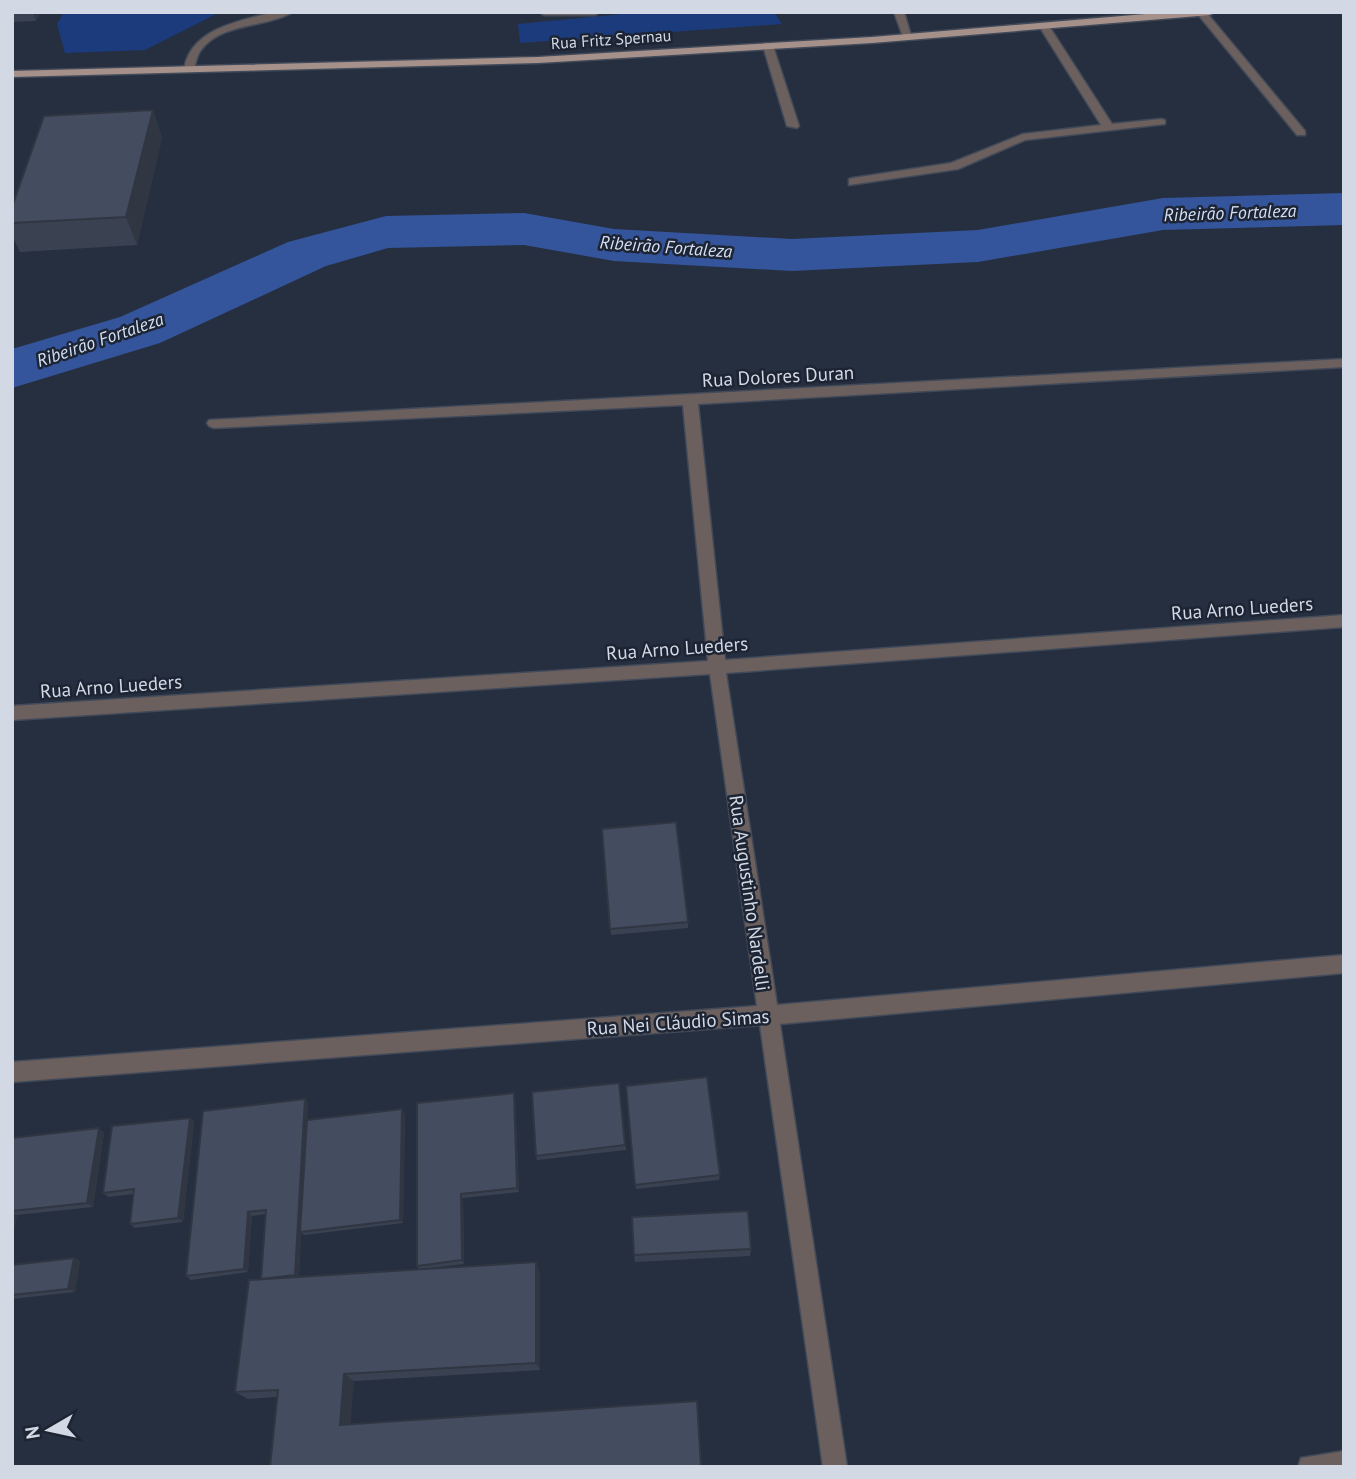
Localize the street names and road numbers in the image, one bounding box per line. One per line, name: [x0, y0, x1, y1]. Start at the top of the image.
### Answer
street label: Rua Fritz Spernau: [550, 25, 672, 53]
street label: Rua Dolores Duran: [701, 360, 855, 392]
street label: Rua Arno Lueders: [1170, 591, 1314, 625]
street label: Rua Arno Lueders: [605, 631, 749, 665]
street label: Rua Arno Lueders: [39, 669, 183, 703]
street label: Rua Augustinho Nardelli: [724, 794, 776, 992]
street label: Rua Nei Cláudio Simas: [586, 1004, 770, 1040]

